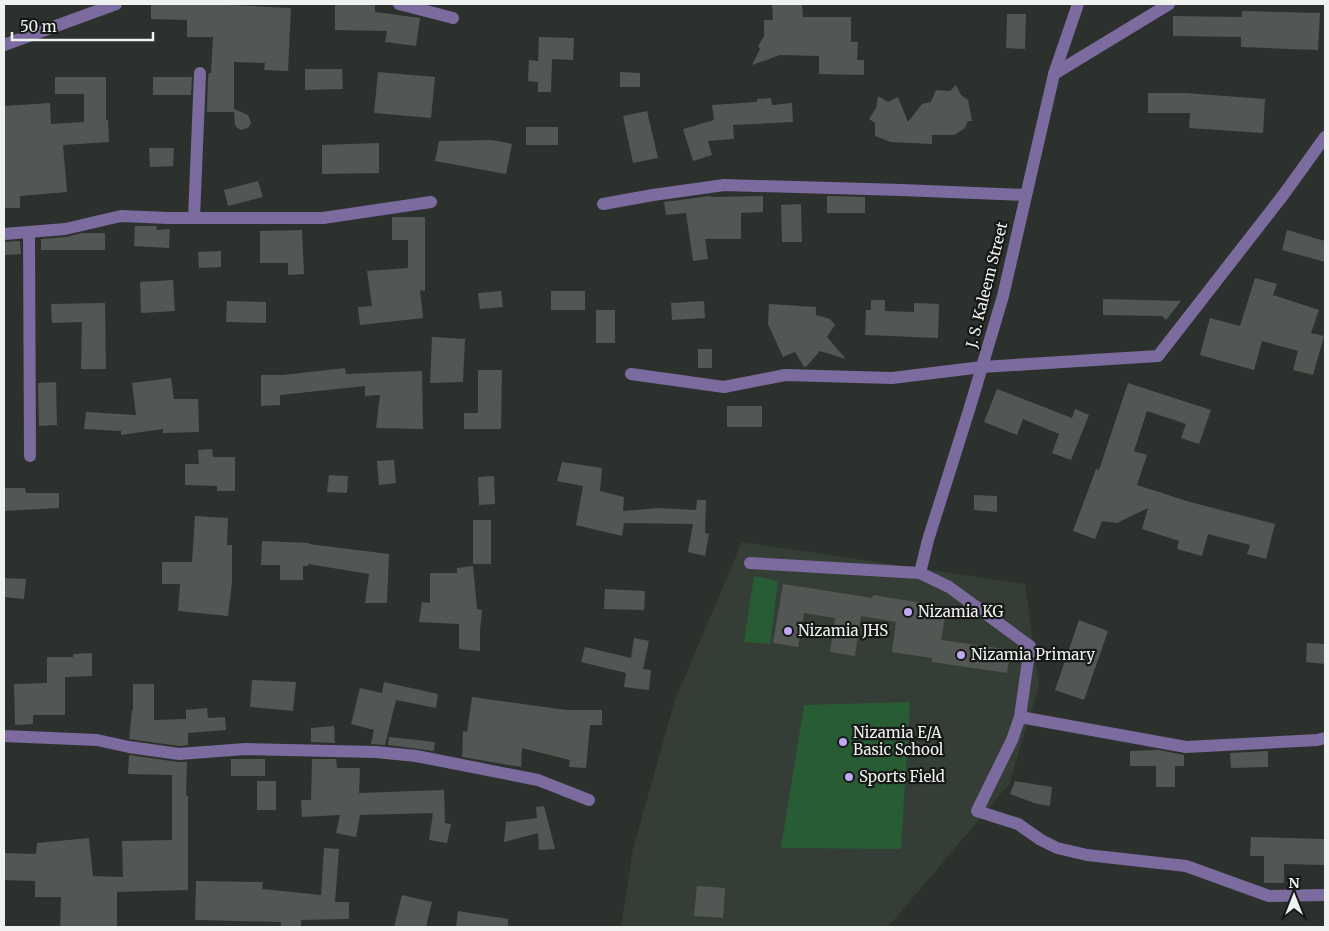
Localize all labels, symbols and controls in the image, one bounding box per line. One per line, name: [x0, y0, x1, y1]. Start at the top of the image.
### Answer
scale bar: [12, 10, 154, 42]
text: 50 m: [20, 17, 57, 36]
street label: J. S. Kaleem Street: [961, 220, 1011, 351]
place label: Nizamia KG: [918, 602, 1003, 621]
marker: Nizamia KG: [902, 606, 914, 618]
place label: Nizamia JHS: [798, 621, 888, 640]
marker: Nizamia JHS: [782, 625, 794, 637]
place label: Nizamia Primary: [971, 645, 1095, 664]
marker: Nizamia Primary: [955, 649, 967, 661]
place label: Nizamia E/A Basic School: [853, 723, 944, 759]
marker: Nizamia E/A Basic School: [837, 736, 849, 748]
place label: Sports Field: [859, 767, 945, 786]
marker: Sports Field: [843, 771, 855, 783]
north arrow: [1269, 871, 1319, 921]
text: N: [1288, 874, 1300, 892]

